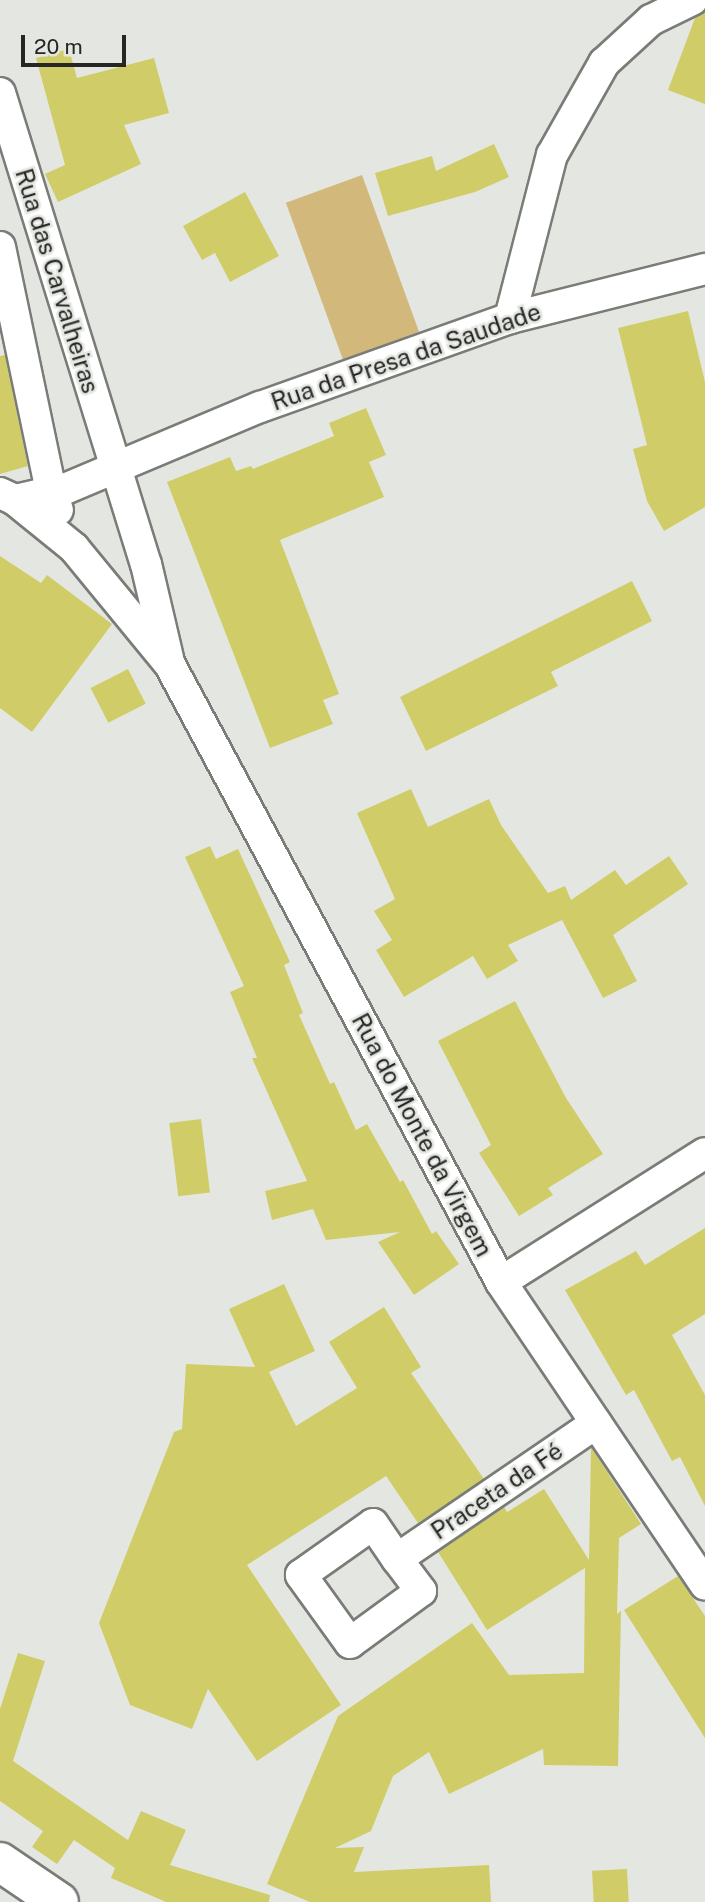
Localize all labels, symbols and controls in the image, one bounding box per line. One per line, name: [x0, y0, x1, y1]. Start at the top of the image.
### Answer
scale bar: [24, 21, 130, 65]
text: 20 m: [34, 34, 83, 59]
street label: Rua das Carvalheiras: [9, 165, 105, 397]
street label: Rua da Presa da Saudade: [267, 297, 545, 417]
street label: Rua do Monte da Virgem: [345, 1008, 499, 1262]
street label: Praceta da Fé: [426, 1436, 568, 1546]

